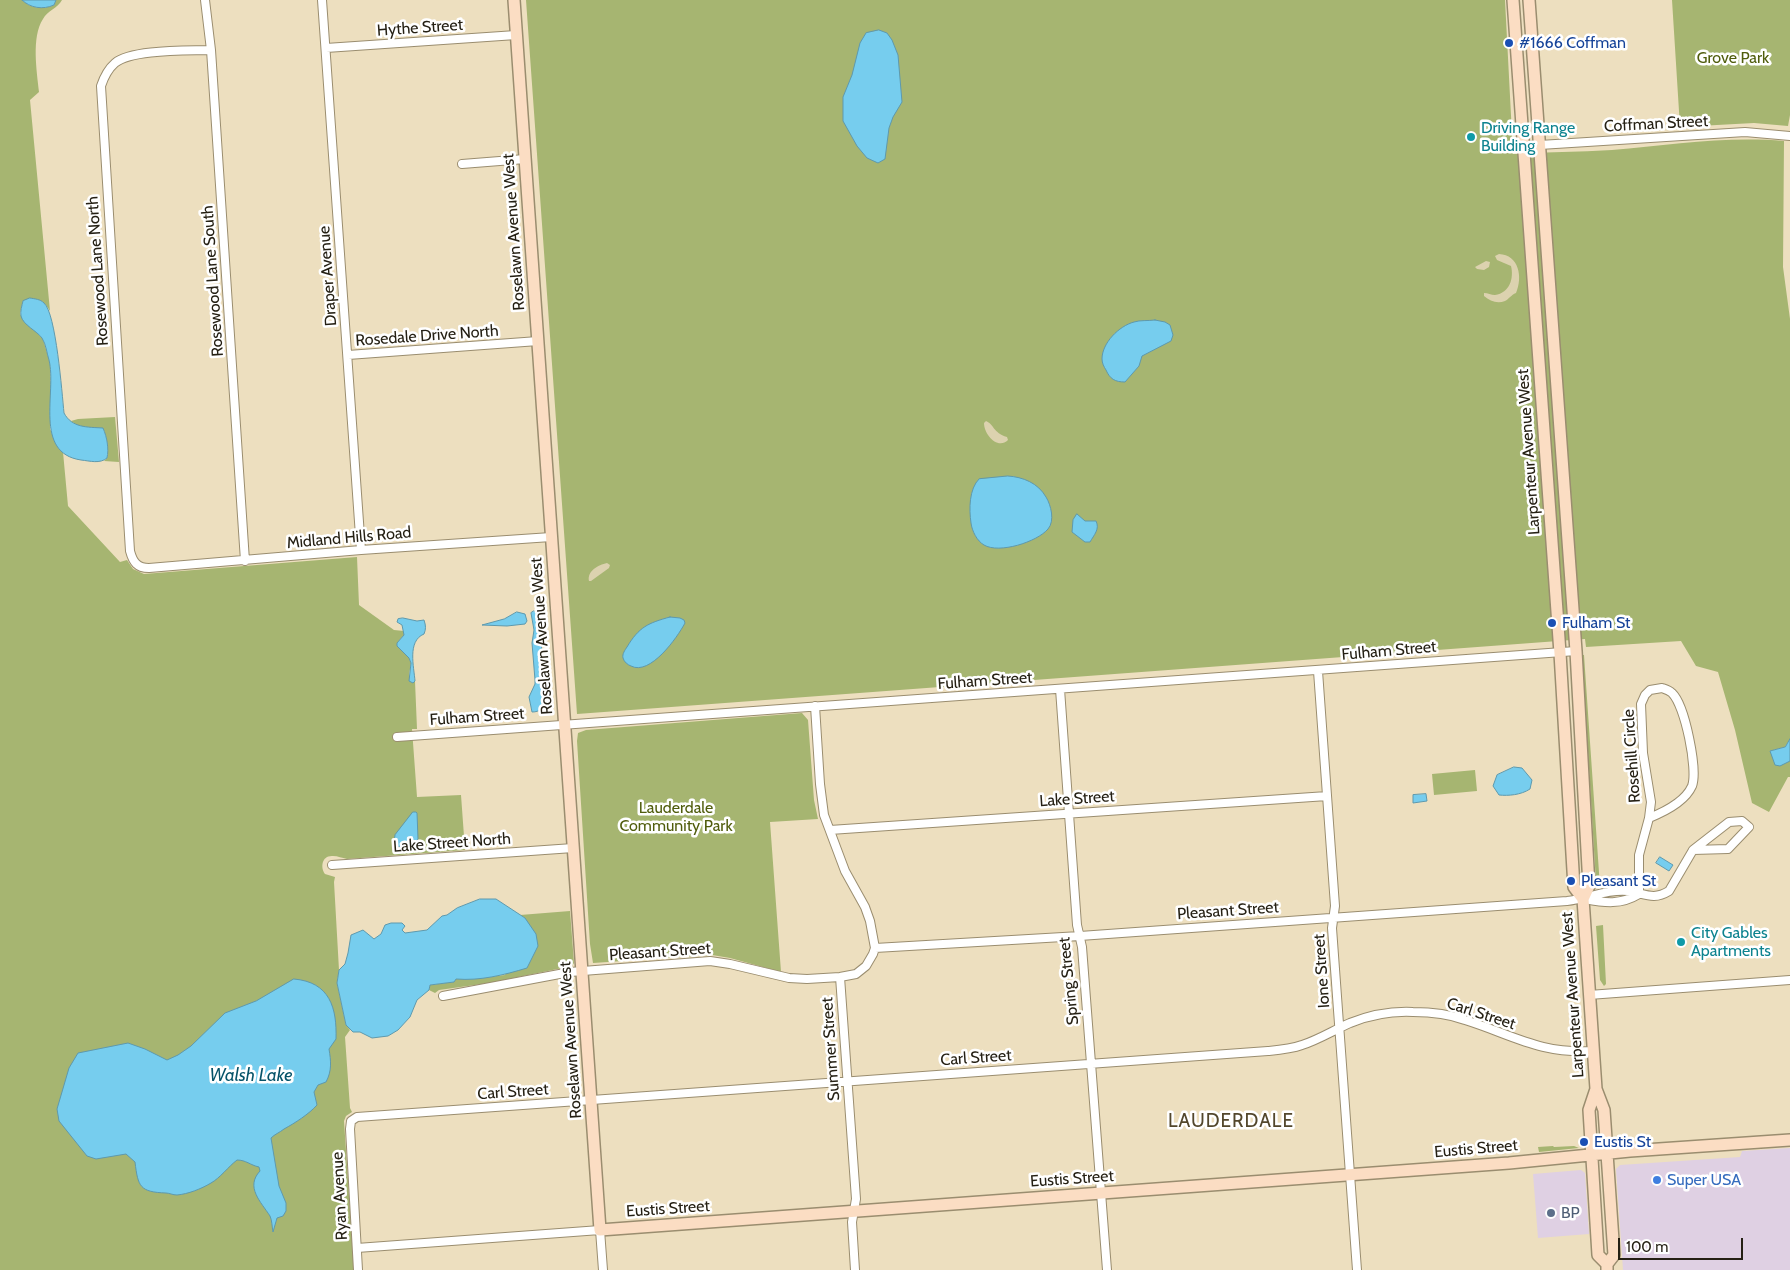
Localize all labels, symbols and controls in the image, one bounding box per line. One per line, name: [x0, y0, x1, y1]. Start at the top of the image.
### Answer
street label: Hythe Street: [376, 15, 464, 41]
place label: #1666 Coffman: [1519, 33, 1626, 53]
marker: #1666 Coffman: [1503, 37, 1515, 49]
park label: Grove Park: [1697, 48, 1769, 68]
street label: Coffman Street: [1603, 112, 1709, 136]
place label: Driving Range Building: [1481, 118, 1575, 156]
marker: Driving Range Building: [1465, 131, 1477, 143]
street label: Roselawn Avenue West: [499, 153, 529, 311]
street label: Rosewood Lane North: [83, 196, 113, 346]
street label: Rosewood Lane South: [198, 205, 228, 357]
street label: Draper Avenue: [315, 225, 341, 327]
street label: Rosedale Drive North: [355, 321, 499, 351]
street label: Larpenteur Avenue West: [1514, 368, 1544, 536]
street label: Midland Hills Road: [286, 523, 412, 553]
street label: Roselawn Avenue West: [527, 557, 557, 715]
place label: Fulham St: [1562, 613, 1630, 633]
marker: Fulham St: [1546, 617, 1558, 629]
street label: Fulham Street: [1341, 637, 1437, 665]
street label: Fulham Street: [937, 668, 1033, 694]
street label: Fulham Street: [429, 704, 525, 730]
street label: Rosehill Circle: [1619, 708, 1645, 804]
street label: Lake Street: [1039, 787, 1115, 811]
park label: Lauderdale Community Park: [619, 798, 733, 836]
street label: Lake Street North: [392, 829, 512, 857]
place label: Pleasant St: [1581, 871, 1656, 891]
marker: Pleasant St: [1565, 875, 1577, 887]
street label: Pleasant Street: [1177, 898, 1279, 924]
street label: Larpenteur Avenue West: [1558, 911, 1588, 1079]
place label: City Gables Apartments: [1691, 923, 1771, 961]
street label: Ione Street: [1310, 933, 1334, 1009]
street label: Spring Street: [1055, 936, 1083, 1026]
marker: City Gables Apartments: [1675, 936, 1687, 948]
street label: Pleasant Street: [609, 939, 711, 965]
street label: Roselawn Avenue West: [556, 961, 586, 1119]
street label: Carl Street: [1444, 994, 1518, 1034]
street label: Summer Street: [818, 997, 844, 1101]
street label: Carl Street: [940, 1046, 1012, 1070]
water label: Walsh Lake: [210, 1065, 292, 1087]
street label: Carl Street: [477, 1080, 549, 1104]
district label: LAUDERDALE: [1167, 1110, 1295, 1132]
place label: Eustis St: [1594, 1132, 1651, 1152]
street label: Eustis Street: [1433, 1136, 1519, 1162]
marker: Eustis St: [1578, 1136, 1590, 1148]
street label: Ryan Avenue: [328, 1151, 352, 1241]
street label: Eustis Street: [1030, 1167, 1114, 1191]
place label: Super USA: [1667, 1170, 1741, 1190]
marker: Super USA: [1651, 1174, 1663, 1186]
street label: Eustis Street: [626, 1197, 710, 1221]
place label: BP: [1561, 1203, 1580, 1223]
marker: BP: [1545, 1207, 1557, 1219]
scale bar: [1620, 1228, 1745, 1260]
text: 100 m: [1626, 1238, 1668, 1256]

